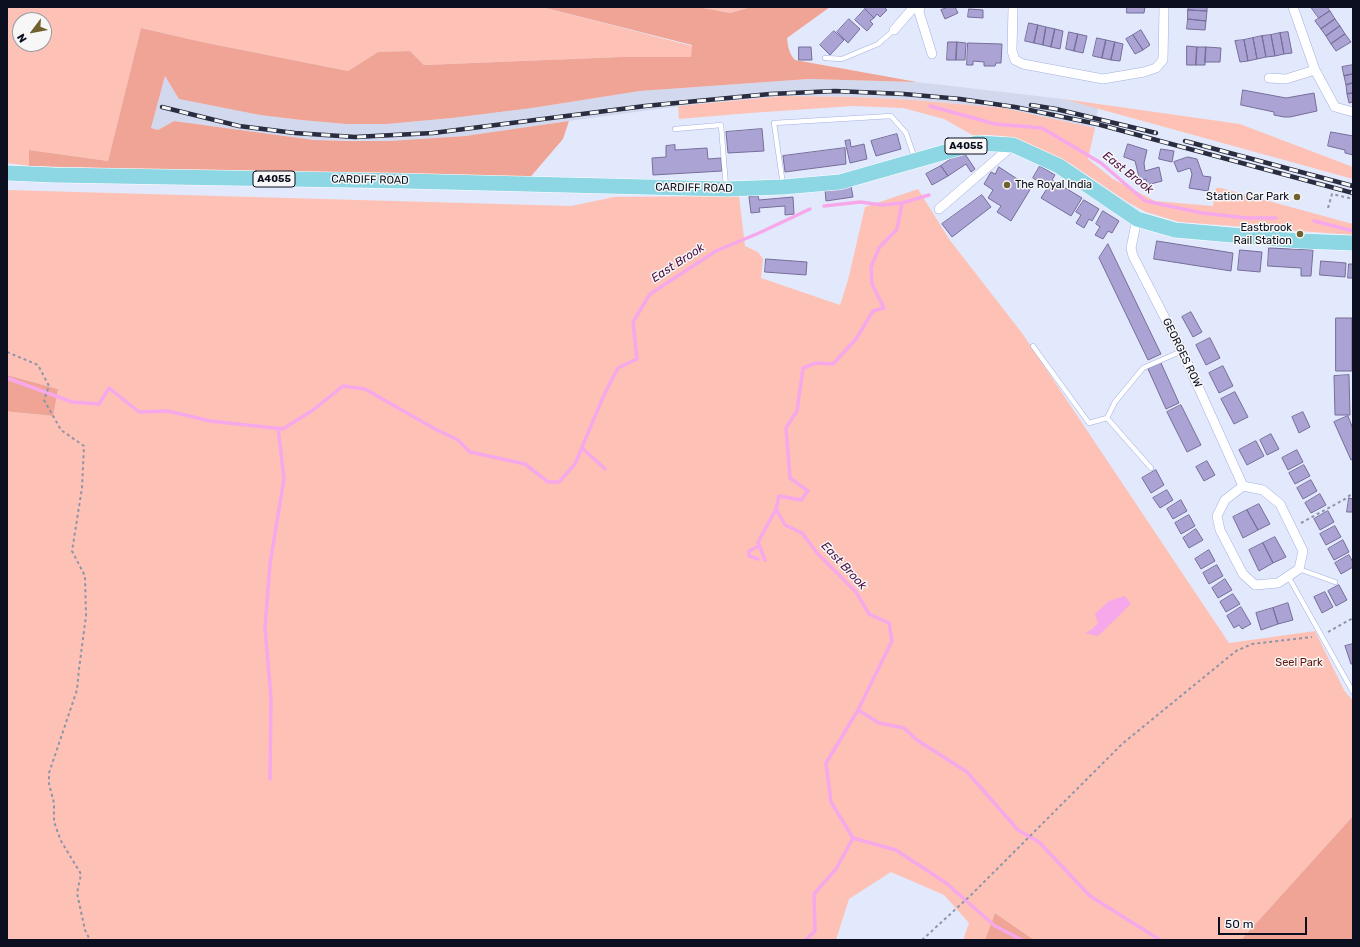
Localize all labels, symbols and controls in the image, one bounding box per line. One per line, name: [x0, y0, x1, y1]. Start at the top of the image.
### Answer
north arrow: [12, 12, 52, 52]
text: N: [15, 31, 30, 45]
road number: A4055: [945, 138, 987, 154]
water label: East Brook: [1100, 149, 1156, 197]
road number: A4055: [253, 171, 295, 187]
street label: CARDIFF ROAD: [331, 173, 409, 187]
place label: The Royal India: [1015, 178, 1092, 192]
marker: The Royal India: [1002, 180, 1012, 190]
street label: CARDIFF ROAD: [655, 181, 733, 195]
place label: Station Car Park: [1206, 190, 1289, 204]
marker: Station Car Park: [1292, 192, 1302, 202]
place label: Eastbrook Rail Station: [1234, 221, 1292, 247]
marker: Eastbrook Rail Station: [1295, 229, 1305, 239]
water label: East Brook: [649, 240, 707, 286]
street label: GEORGES ROW: [1159, 316, 1205, 390]
water label: East Brook: [818, 539, 870, 593]
park label: Seel Park: [1275, 656, 1323, 670]
scale bar: [1220, 909, 1309, 935]
text: 50 m: [1225, 917, 1253, 931]

